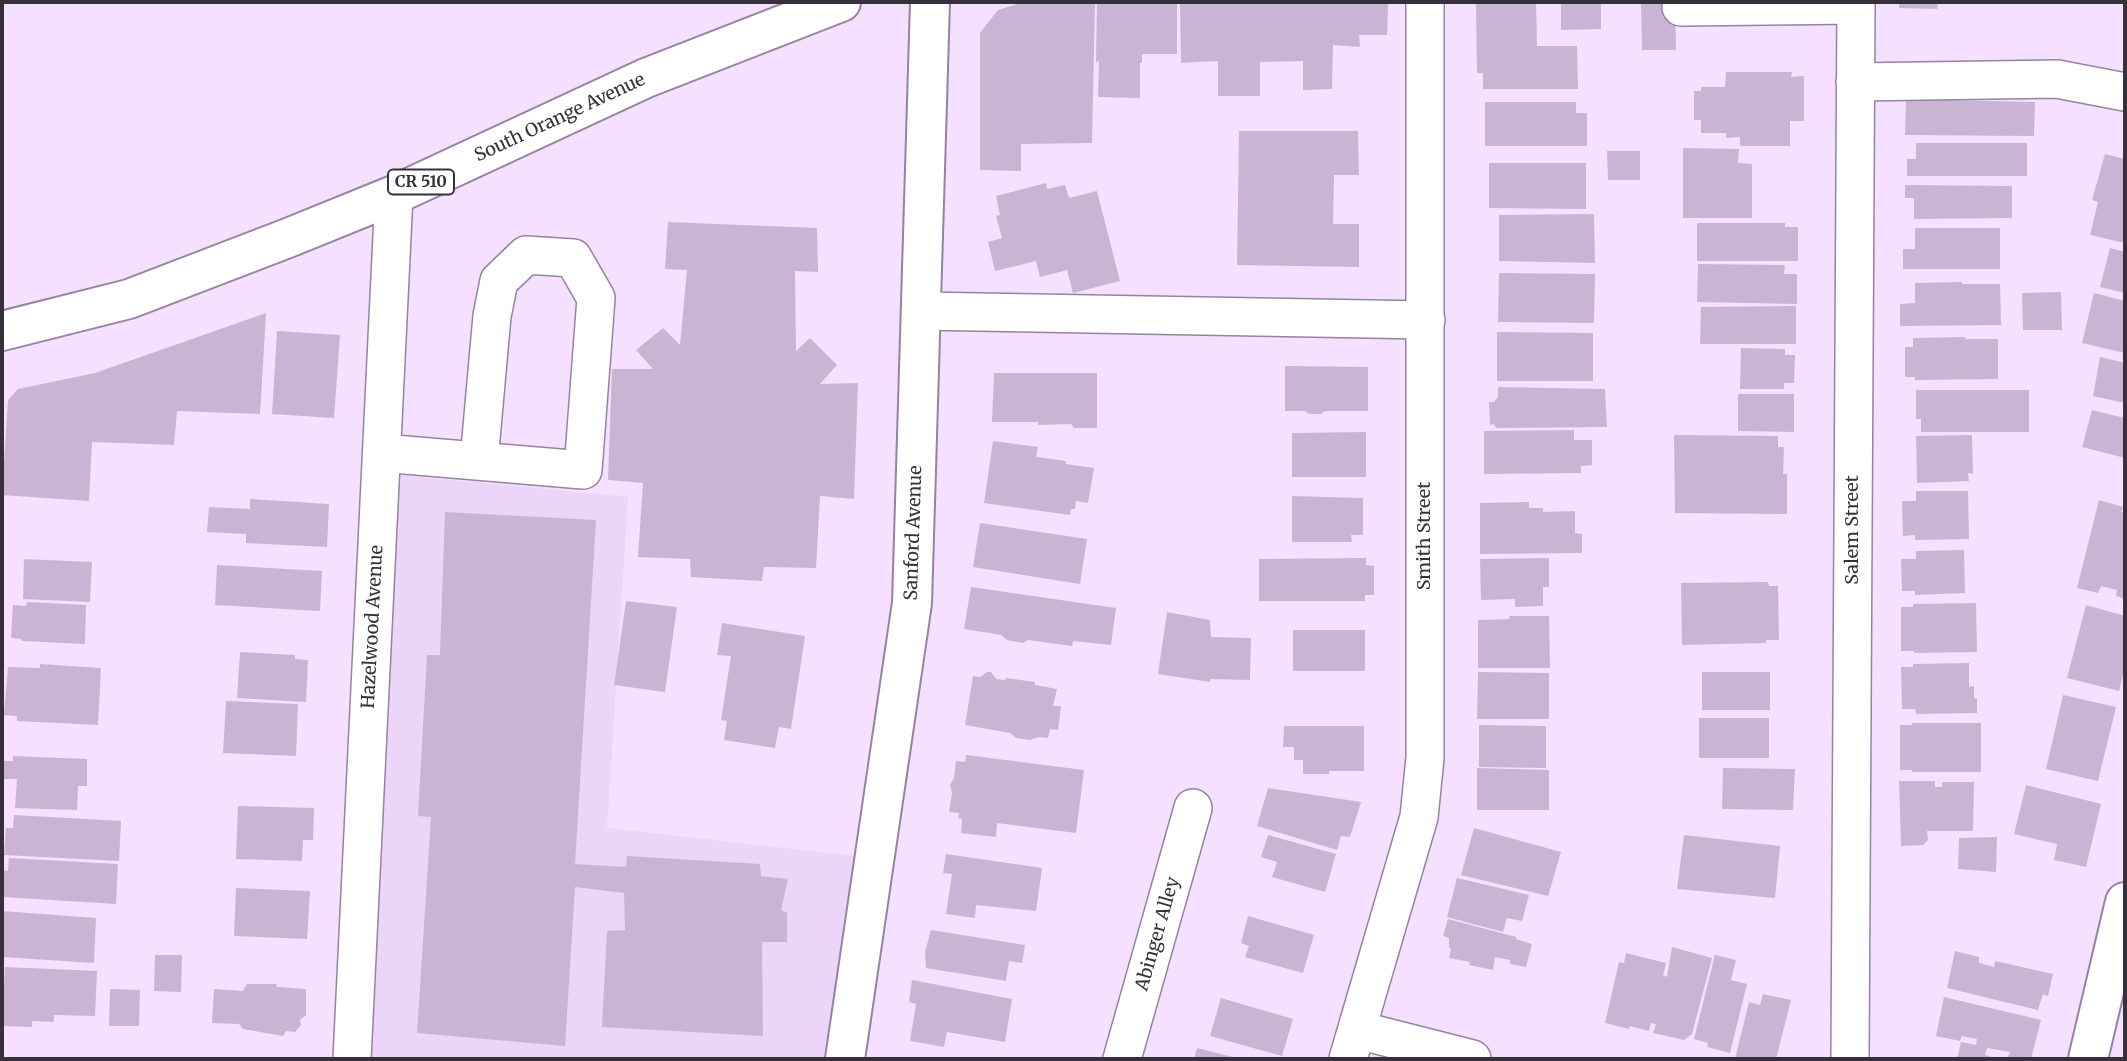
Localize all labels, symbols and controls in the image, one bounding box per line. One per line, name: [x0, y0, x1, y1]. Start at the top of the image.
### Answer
street label: South Orange Avenue: [471, 69, 649, 167]
road number: CR 510: [388, 170, 454, 194]
street label: Sanford Avenue: [901, 465, 927, 601]
street label: Salem Street: [1842, 475, 1864, 585]
street label: Smith Street: [1414, 482, 1436, 590]
street label: Hazelwood Avenue: [358, 545, 388, 709]
street label: Abinger Alley: [1131, 875, 1185, 993]

